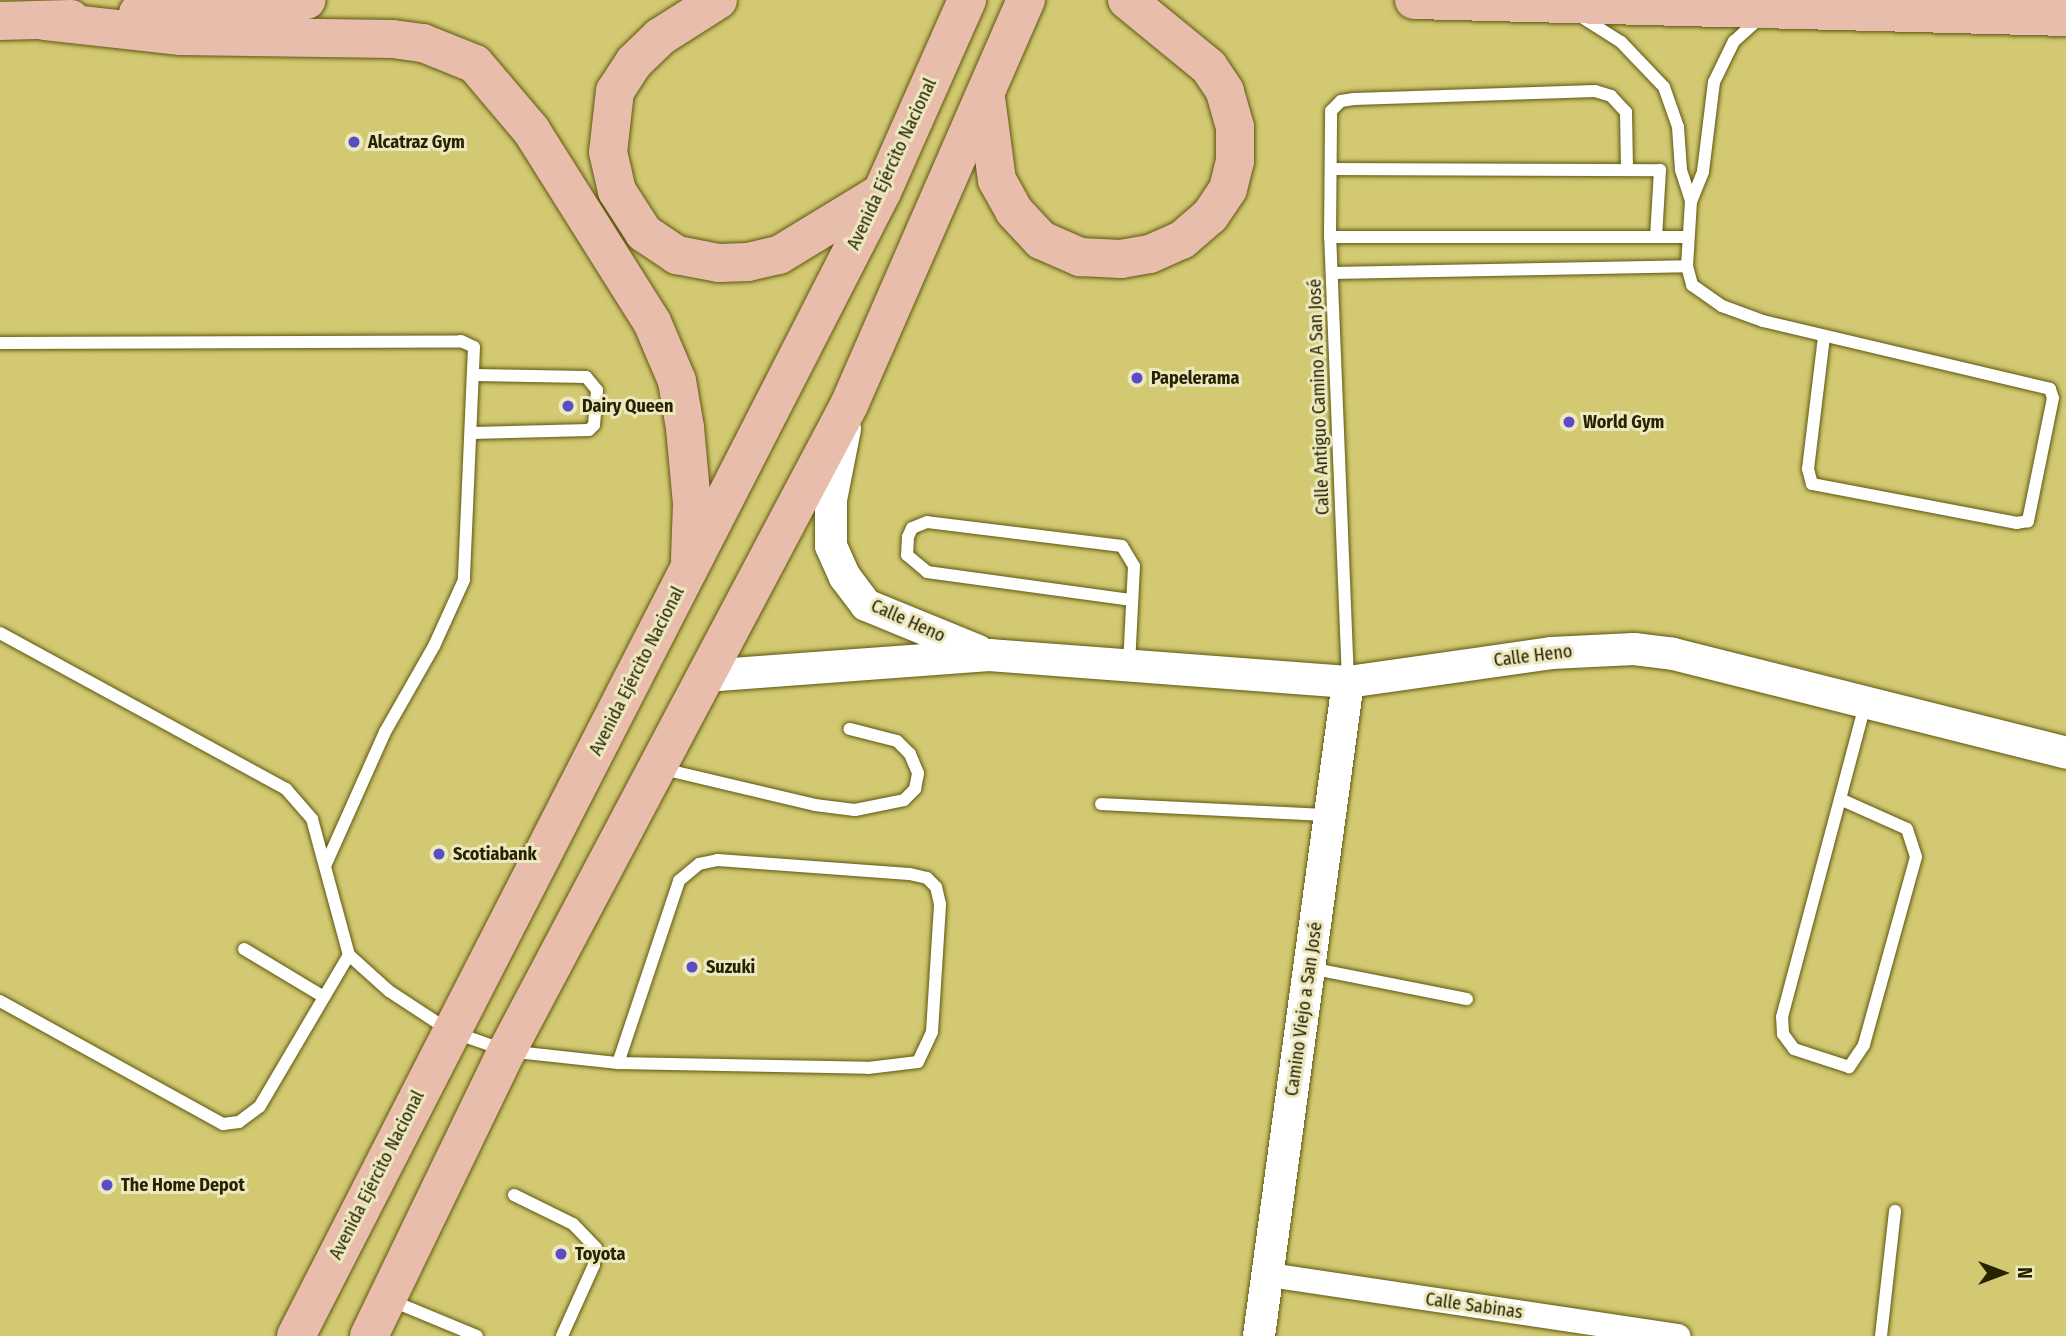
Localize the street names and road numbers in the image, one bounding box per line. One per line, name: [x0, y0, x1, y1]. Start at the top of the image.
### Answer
street label: Avenida Ejército Nacional: [843, 75, 941, 253]
street label: Calle Antiguo Camino A San José: [1304, 279, 1334, 515]
street label: Avenida Ejército Nacional: [585, 583, 689, 759]
street label: Calle Heno: [868, 595, 948, 647]
street label: Calle Heno: [1493, 640, 1573, 672]
street label: Camino Viejo a San José: [1281, 921, 1327, 1097]
street label: Avenida Ejército Nacional: [325, 1087, 429, 1263]
street label: Calle Sabinas: [1424, 1288, 1524, 1324]

